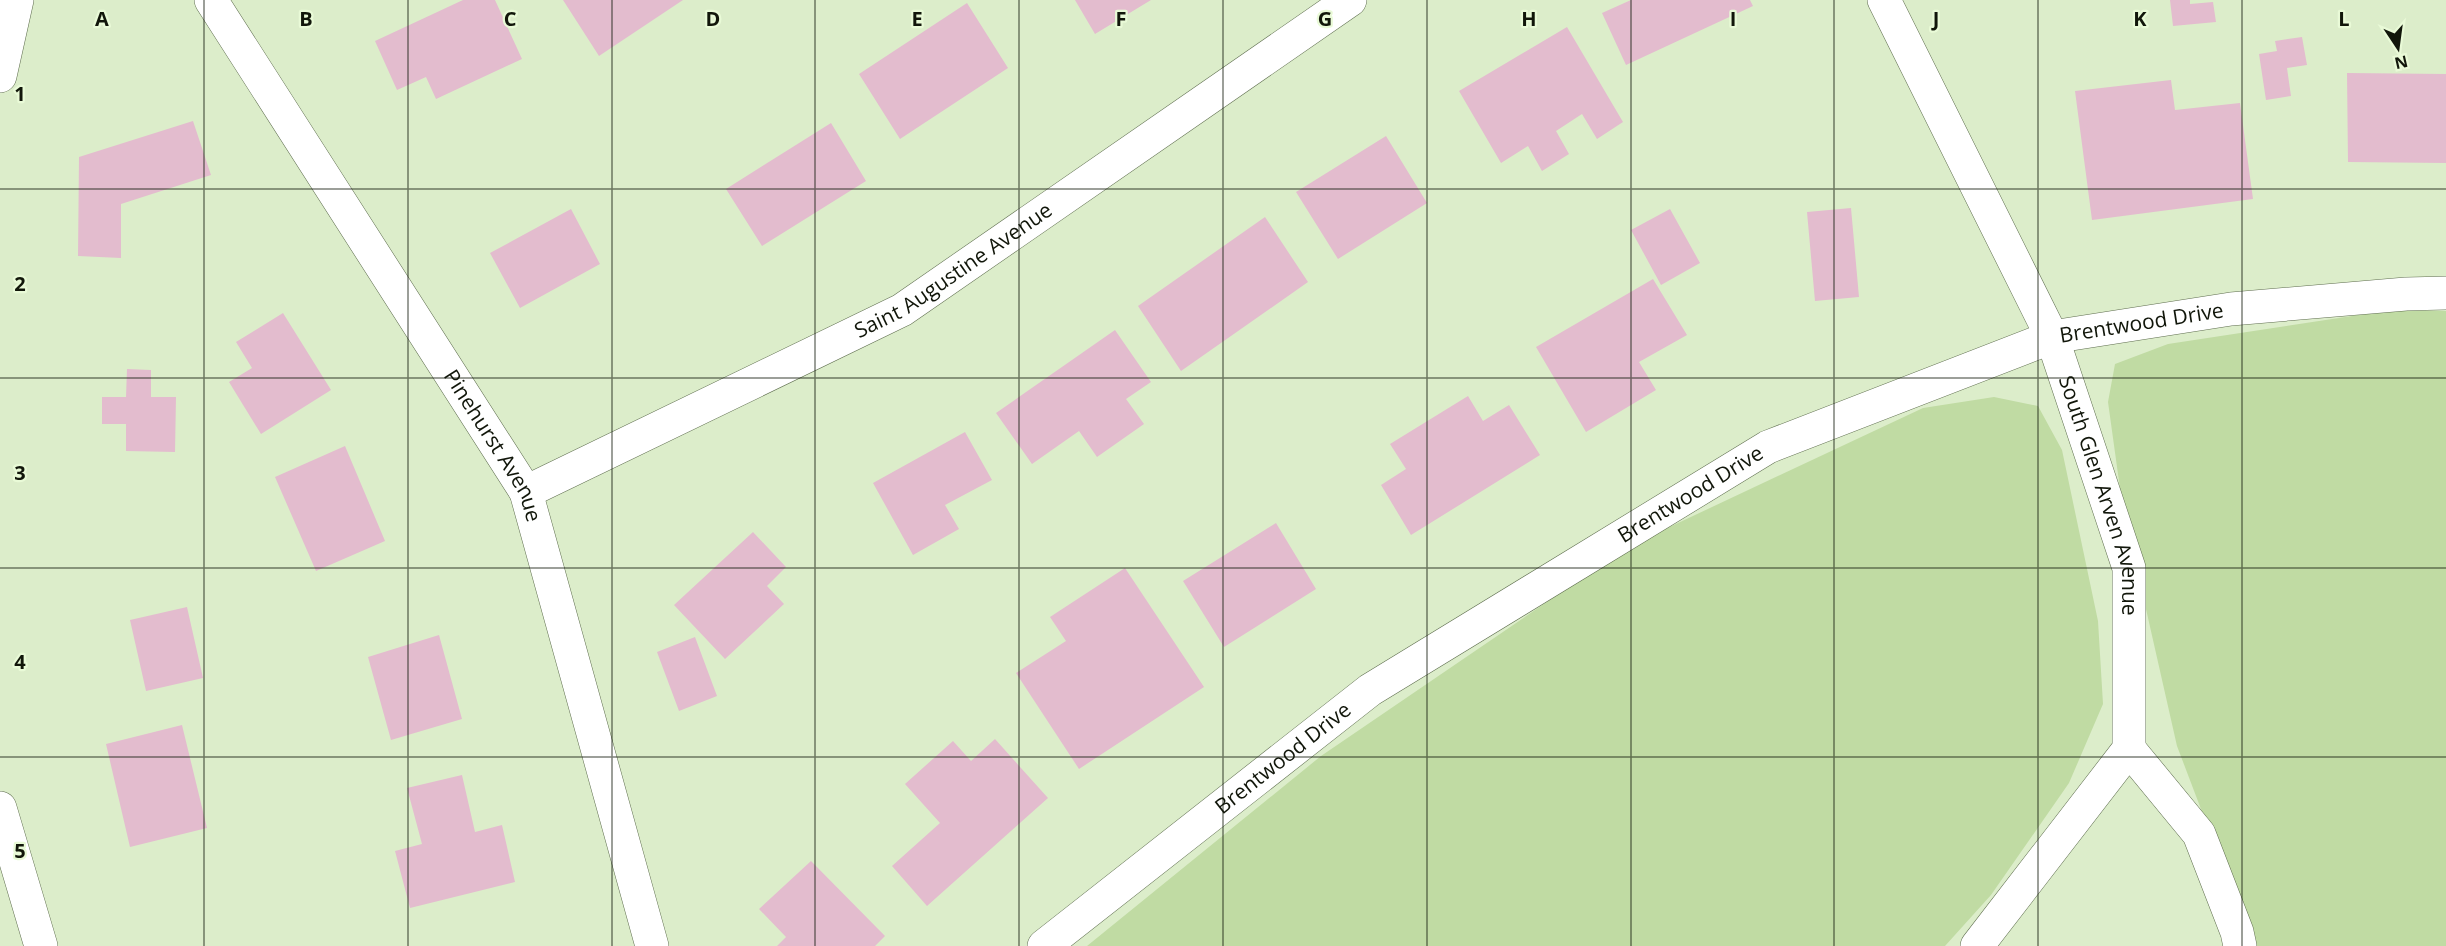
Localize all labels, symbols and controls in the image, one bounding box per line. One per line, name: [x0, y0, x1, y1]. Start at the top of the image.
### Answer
text: A: [95, 5, 109, 32]
text: B: [299, 5, 313, 32]
text: C: [504, 5, 517, 32]
text: D: [706, 5, 720, 32]
text: E: [911, 5, 923, 32]
text: F: [1116, 5, 1126, 32]
text: G: [1318, 5, 1332, 32]
text: H: [1521, 5, 1537, 32]
text: I: [1730, 5, 1736, 32]
text: J: [1931, 5, 1939, 32]
text: K: [2133, 5, 2147, 32]
text: L: [2338, 5, 2350, 32]
north arrow: [2368, 18, 2428, 78]
text: N: [2393, 50, 2410, 75]
text: 1: [14, 80, 26, 107]
street label: Saint Augustine Avenue: [849, 195, 1057, 344]
text: 2: [14, 270, 26, 297]
street label: Brentwood Drive: [2057, 295, 2225, 349]
street label: Pinehurst Avenue: [438, 364, 549, 525]
street label: South Glen Arven Avenue: [2053, 372, 2144, 616]
street label: Brentwood Drive: [1612, 438, 1768, 549]
text: 3: [14, 459, 26, 486]
text: 4: [14, 648, 26, 675]
street label: Brentwood Drive: [1209, 695, 1356, 820]
text: 5: [14, 837, 26, 864]

